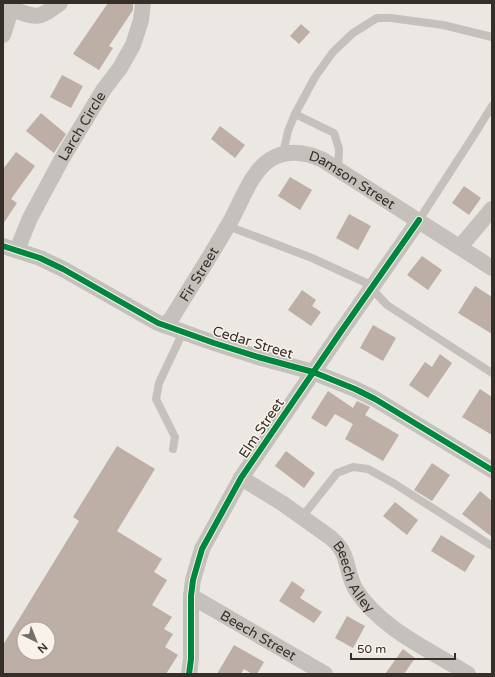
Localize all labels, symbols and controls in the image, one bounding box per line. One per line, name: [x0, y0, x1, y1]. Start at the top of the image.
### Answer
street label: Larch Circle: [55, 88, 110, 164]
street label: Damson Street: [307, 147, 399, 213]
street label: Fir Street: [176, 243, 223, 305]
street label: Cedar Street: [211, 322, 296, 363]
street label: Elm Street: [235, 394, 288, 462]
street label: Beech Alley: [329, 538, 378, 617]
street label: Beech Street: [217, 607, 300, 665]
north arrow: [16, 621, 56, 661]
scale bar: [351, 635, 455, 661]
text: N: [35, 640, 50, 656]
text: 50 m: [357, 642, 386, 656]

